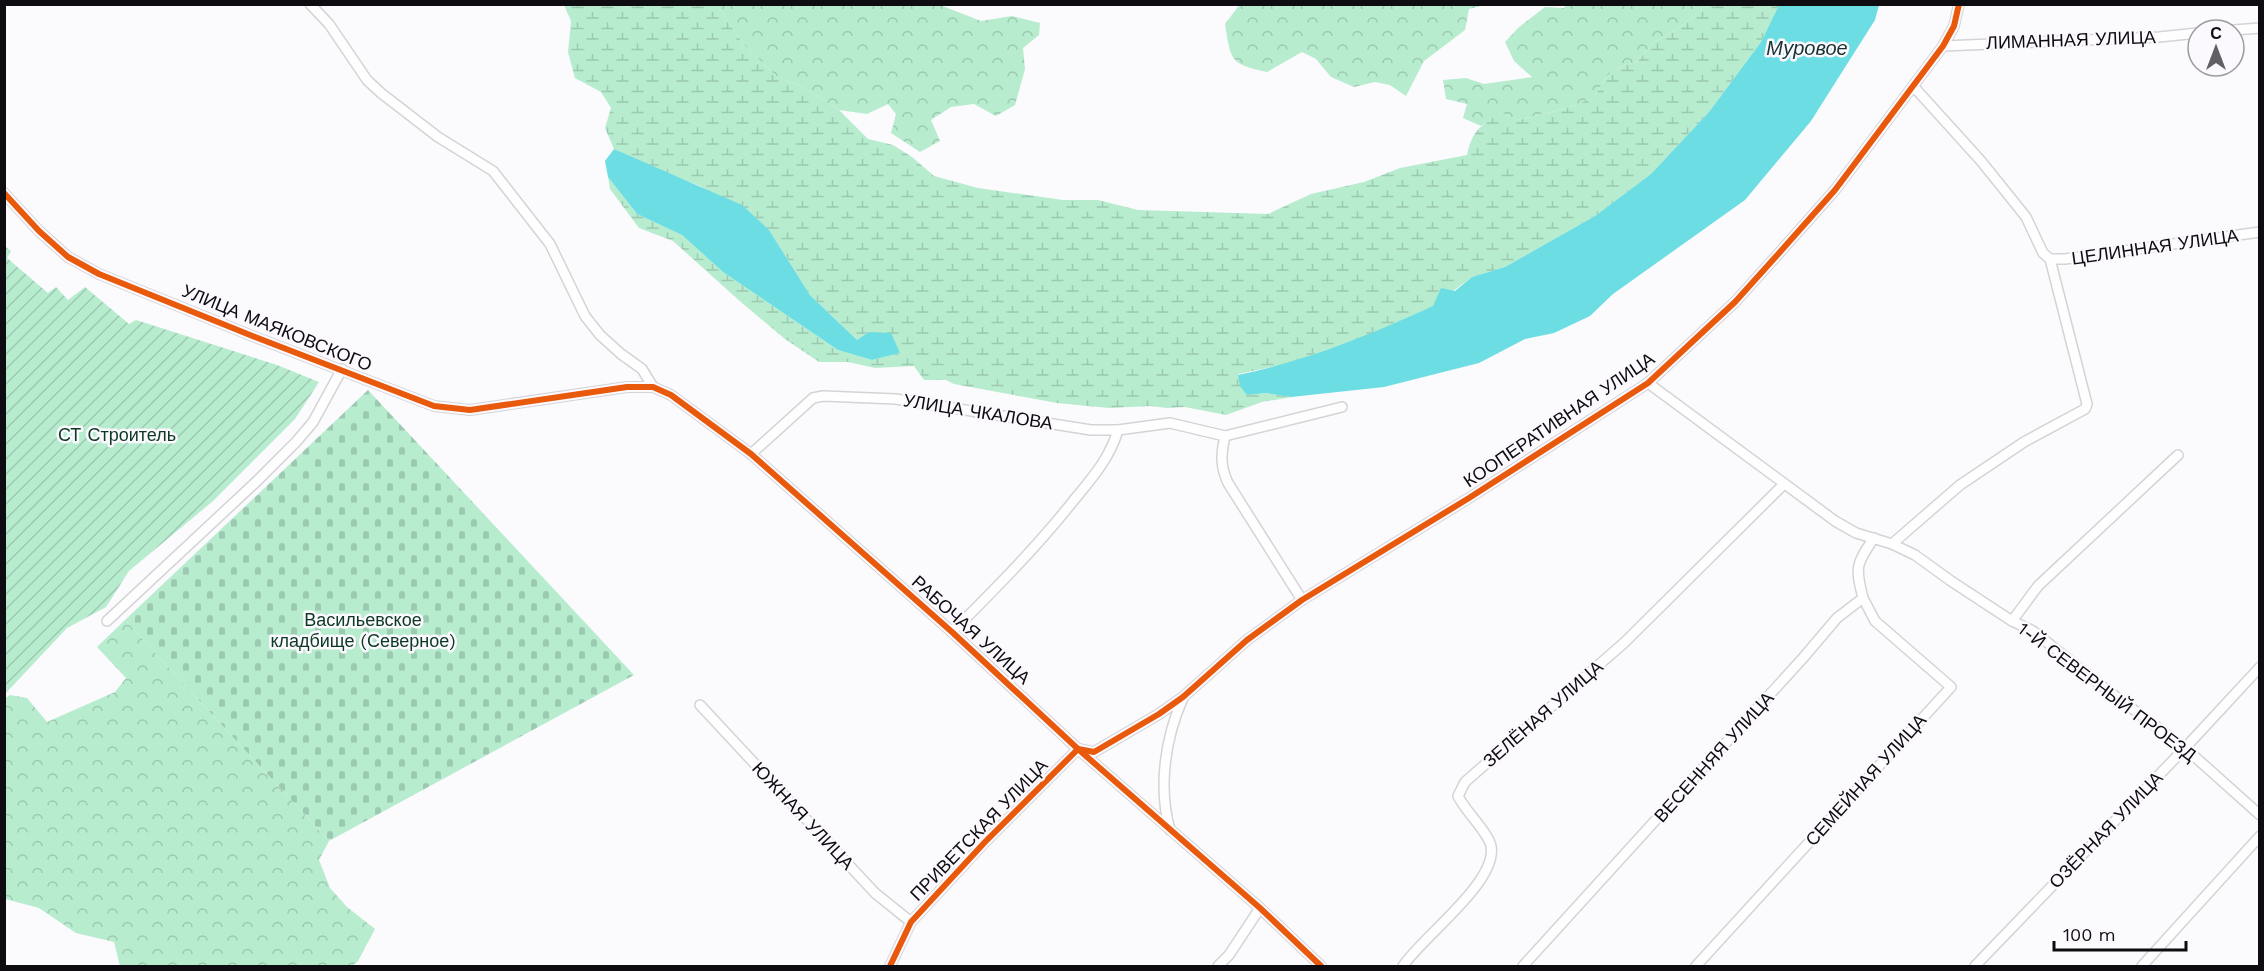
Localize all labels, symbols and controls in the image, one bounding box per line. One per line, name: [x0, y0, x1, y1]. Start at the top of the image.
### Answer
north arrow: [2186, 18, 2246, 78]
text: С: [2210, 24, 2222, 43]
street label: ЛИМАННАЯ УЛИЦА: [1986, 26, 2156, 53]
water label: Муровое: [1766, 36, 1848, 60]
street label: ЦЕЛИННАЯ УЛИЦА: [2070, 224, 2240, 269]
street label: УЛИЦА МАЯКОВСКОГО: [179, 280, 375, 375]
street label: КООПЕРАТИВНАЯ УЛИЦА: [1459, 348, 1658, 491]
street label: УЛИЦА ЧКАЛОВА: [902, 389, 1054, 434]
park label: СТ Строитель: [58, 424, 176, 445]
street label: РАБОЧАЯ УЛИЦА: [908, 571, 1035, 688]
park label: Васильевское кладбище (Северное): [270, 609, 456, 651]
street label: 1-Й СЕВЕРНЫЙ ПРОЕЗД: [2014, 618, 2200, 765]
street label: ЗЕЛЁНАЯ УЛИЦА: [1479, 656, 1607, 771]
street label: ВЕСЕННЯЯ УЛИЦА: [1650, 687, 1778, 826]
street label: СЕМЕЙНАЯ УЛИЦА: [1801, 709, 1930, 850]
street label: ПРИВЕТСКАЯ УЛИЦА: [906, 755, 1052, 905]
street label: ЮЖНАЯ УЛИЦА: [748, 757, 859, 874]
street label: ОЗЁРНАЯ УЛИЦА: [2045, 767, 2167, 892]
scale bar: [2054, 914, 2186, 952]
text: 100 m: [2063, 924, 2116, 945]

